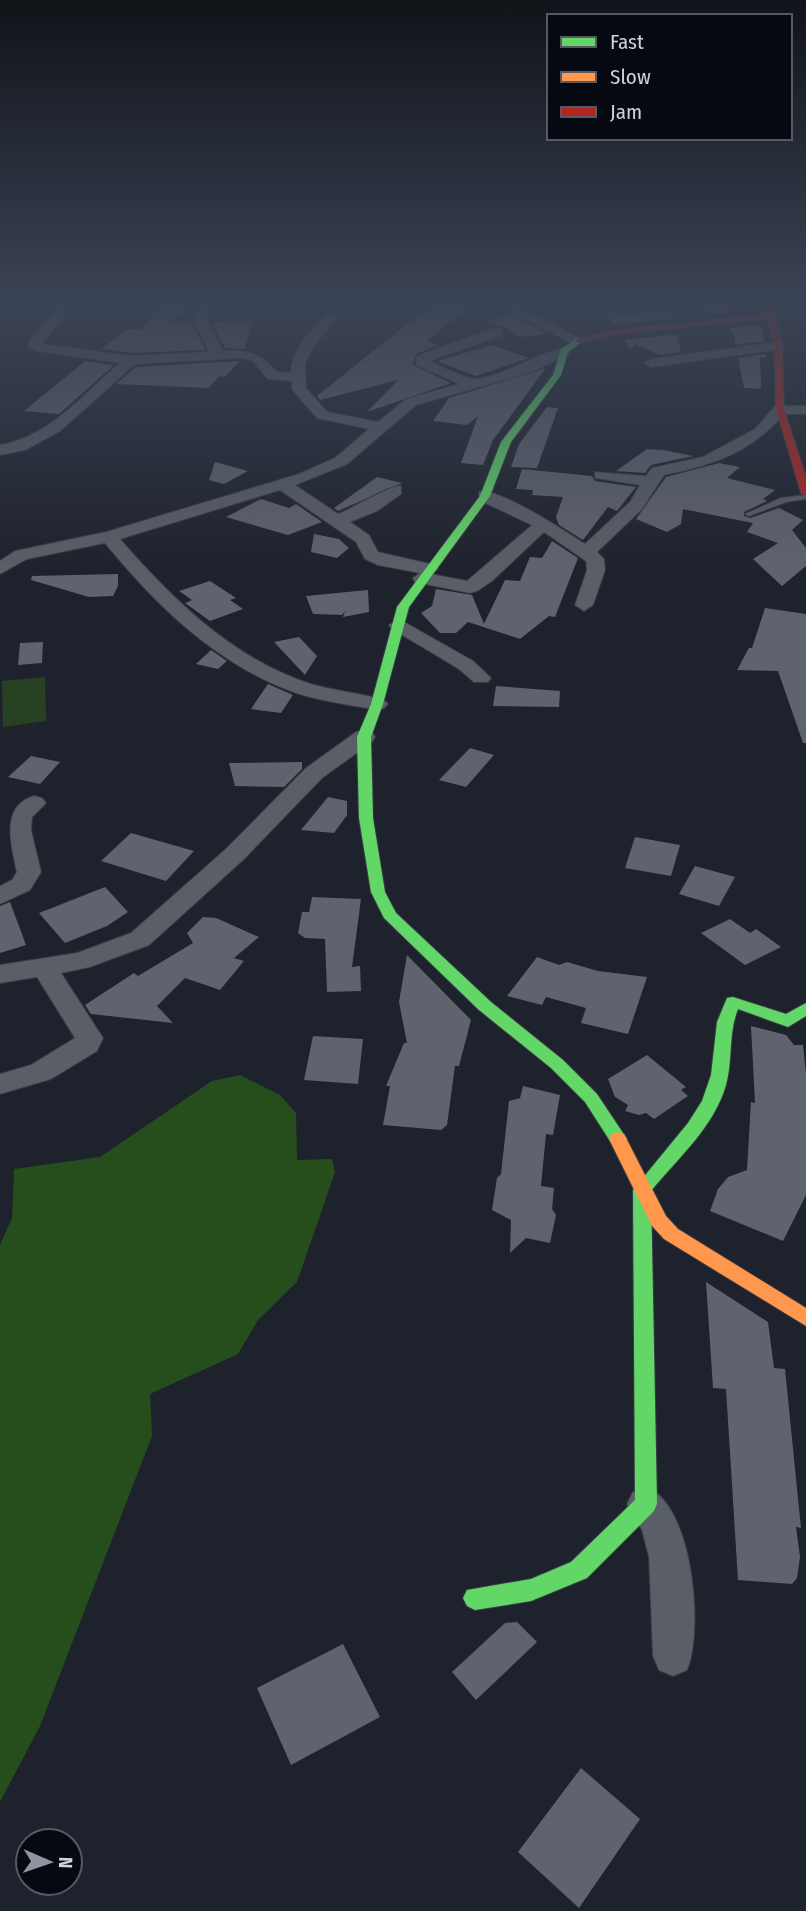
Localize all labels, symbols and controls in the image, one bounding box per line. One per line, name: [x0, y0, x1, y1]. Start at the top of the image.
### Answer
legend: [547, 14, 792, 140]
text: Fast: [610, 29, 644, 55]
text: Slow: [610, 64, 651, 90]
text: Jam: [610, 99, 642, 125]
north arrow: [14, 1827, 84, 1897]
text: N: [54, 1856, 77, 1869]

